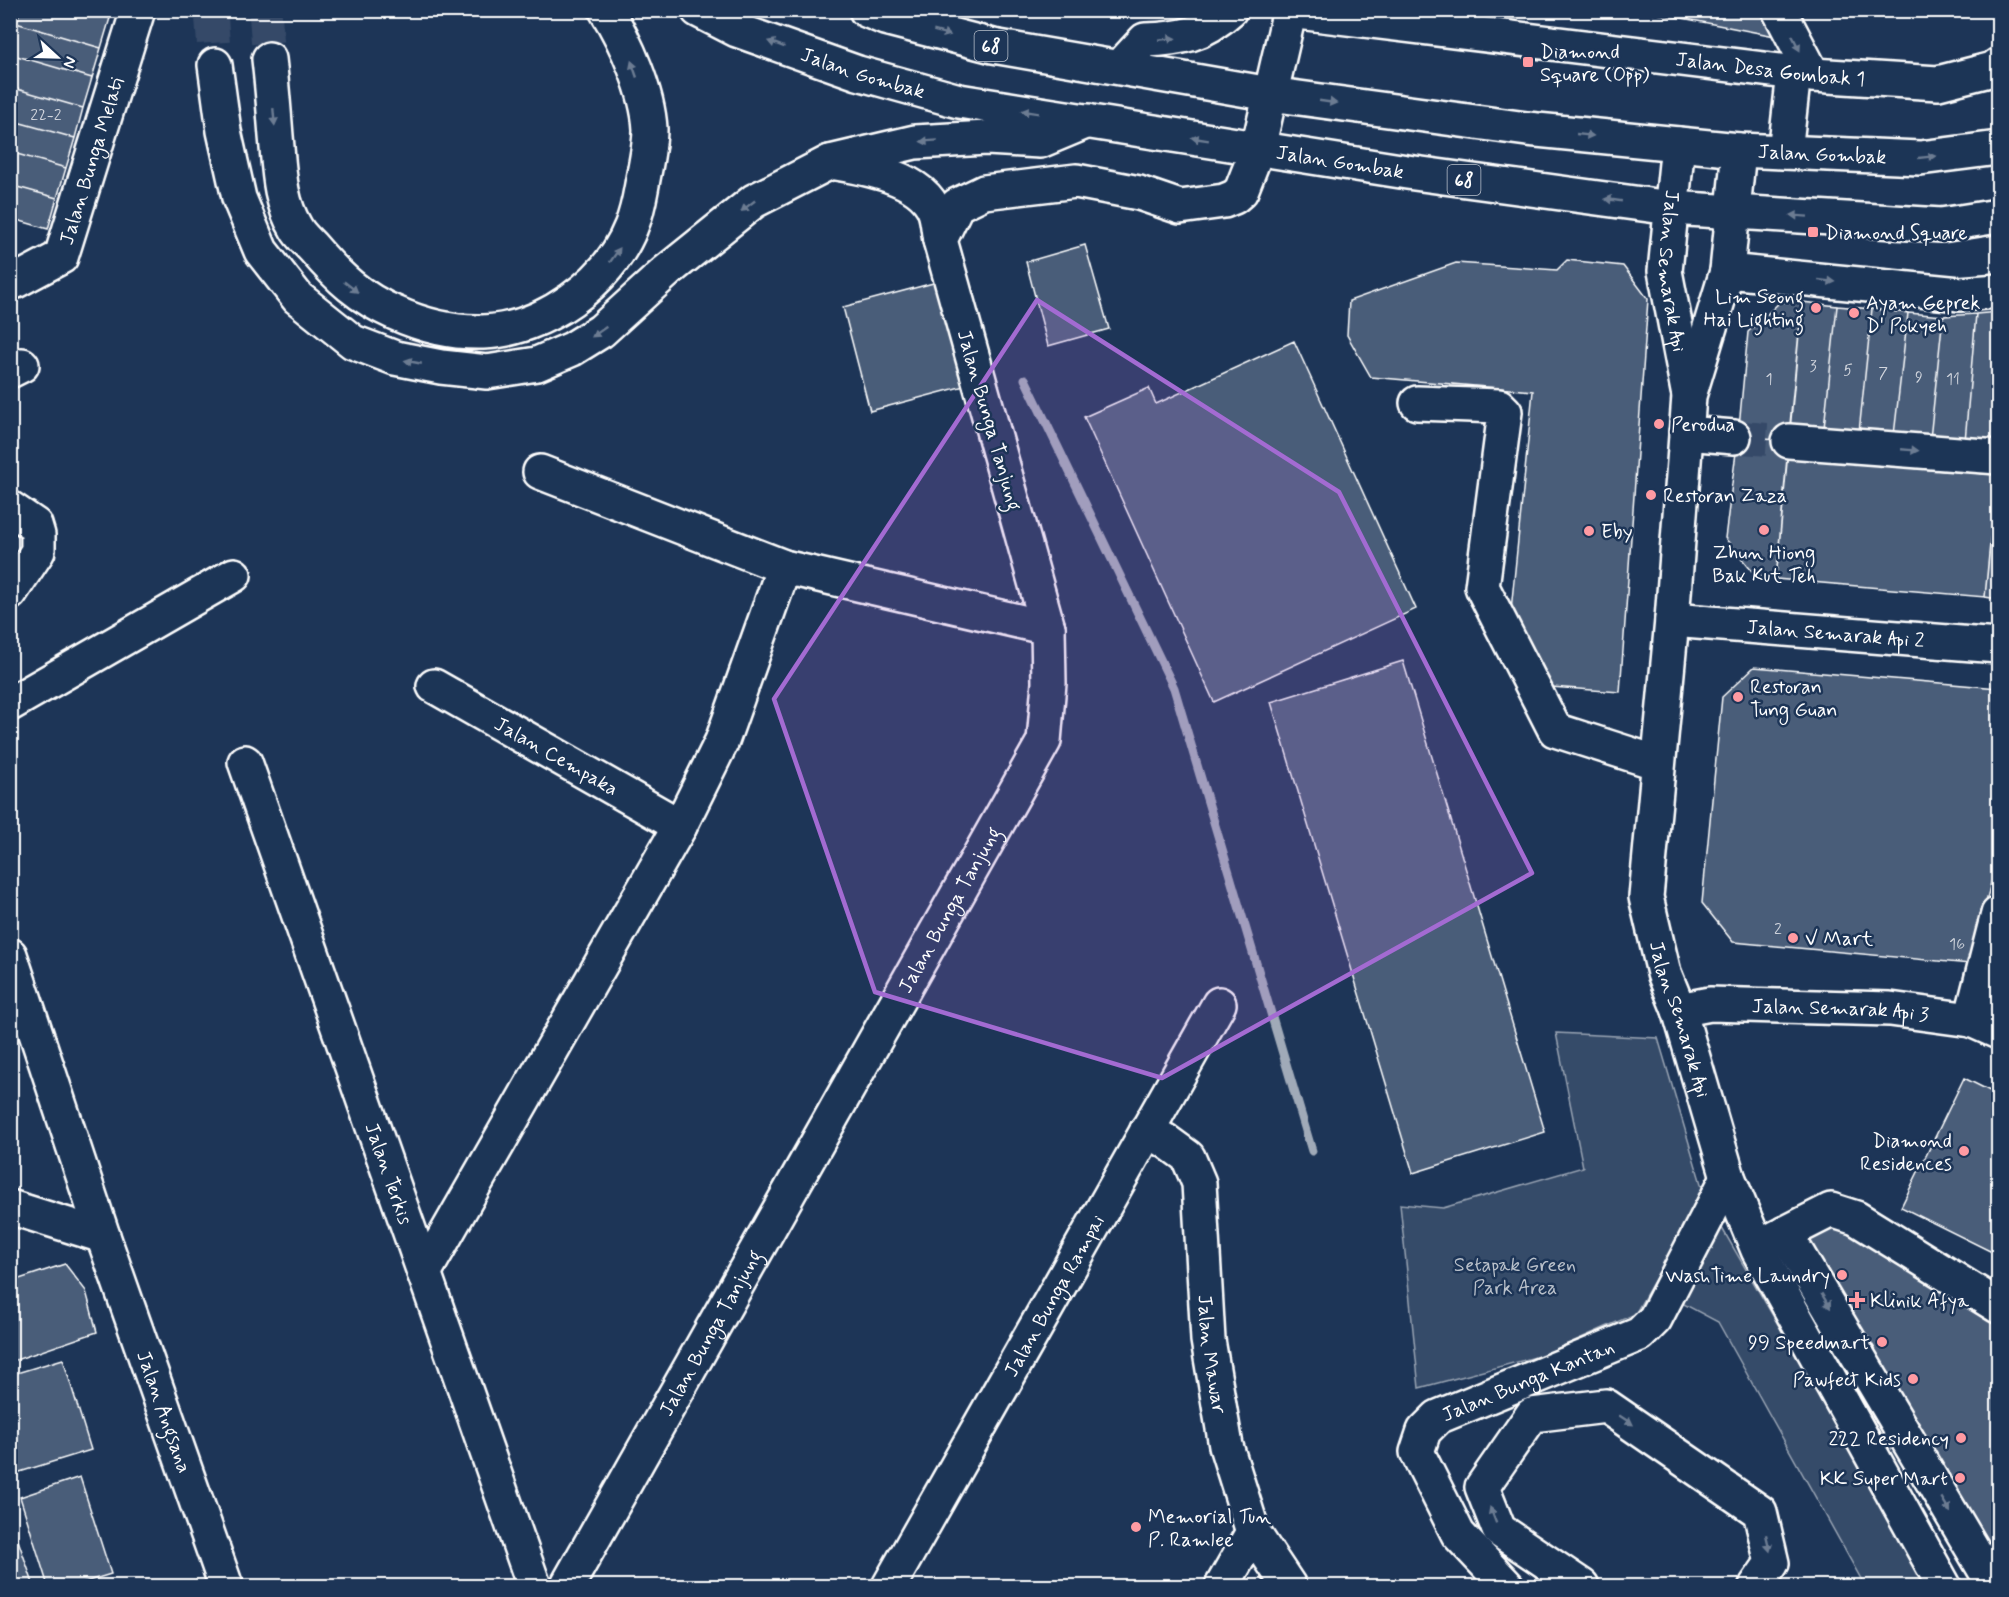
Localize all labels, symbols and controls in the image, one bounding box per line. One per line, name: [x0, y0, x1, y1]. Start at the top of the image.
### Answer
north arrow: [27, 27, 87, 87]
one-way arrow: [933, 29, 951, 38]
road number: 68: [974, 31, 1008, 61]
one-way arrow: [1157, 34, 1176, 44]
one-way arrow: [1791, 35, 1801, 52]
one-way arrow: [767, 39, 785, 49]
place label: Diamond Square (Opp): [1540, 39, 1649, 89]
street label: Jalan Gombak: [797, 42, 928, 106]
street label: Jalan Desa Gombak 1: [1674, 46, 1866, 93]
text: N: [58, 53, 81, 71]
marker: Diamond Square (Opp): [1521, 55, 1535, 69]
one-way arrow: [629, 60, 639, 78]
street label: Jalan Bunga Melati: [54, 74, 131, 248]
one-way arrow: [1319, 97, 1338, 106]
house number: 22-2: [30, 105, 62, 126]
one-way arrow: [1020, 107, 1039, 116]
one-way arrow: [269, 108, 279, 127]
one-way arrow: [1576, 130, 1595, 140]
one-way arrow: [1190, 134, 1209, 143]
one-way arrow: [919, 137, 938, 146]
street label: Jalan Gombak: [1274, 139, 1406, 186]
street label: Jalan Gombak: [1757, 139, 1887, 172]
one-way arrow: [1918, 152, 1937, 162]
road number: 68: [1448, 165, 1480, 195]
street label: Jalan Semarak Api: [1650, 189, 1692, 354]
one-way arrow: [1603, 195, 1622, 205]
one-way arrow: [740, 200, 755, 212]
one-way arrow: [1789, 211, 1808, 221]
place label: Diamond Square: [1825, 220, 1968, 247]
marker: Diamond Square: [1806, 225, 1820, 239]
one-way arrow: [609, 247, 620, 263]
one-way arrow: [1817, 276, 1836, 286]
one-way arrow: [343, 281, 359, 293]
place label: Lim Seong Hai Lighting: [1704, 284, 1804, 336]
place label: Ayam Geprek D' Pokyeh: [1866, 290, 1980, 340]
marker: Lim Seong Hai Lighting: [1809, 301, 1823, 315]
marker: Ayam Geprek D' Pokyeh: [1847, 306, 1861, 320]
one-way arrow: [591, 326, 607, 338]
street label: Jalan Bunga Tanjung: [948, 327, 1027, 515]
house number: 3: [1809, 356, 1817, 377]
one-way arrow: [404, 357, 423, 366]
house number: 5: [1843, 360, 1853, 381]
house number: 7: [1878, 363, 1888, 384]
house number: 9: [1915, 367, 1923, 388]
house number: 1: [1765, 369, 1773, 390]
house number: 11: [1946, 369, 1960, 390]
place label: Perodua: [1671, 412, 1735, 439]
marker: Perodua: [1652, 417, 1666, 431]
one-way arrow: [1900, 445, 1919, 455]
place label: Restoran Zaza: [1663, 483, 1787, 510]
marker: Restoran Zaza: [1644, 488, 1658, 502]
place label: Eby: [1601, 519, 1633, 546]
marker: Zhun Hiong Bak Kut Teh: [1757, 523, 1771, 537]
marker: Eby: [1582, 524, 1596, 538]
place label: Zhun Hiong Bak Kut Teh: [1712, 540, 1816, 590]
street label: Jalan Semarak Api 2: [1745, 614, 1925, 655]
place label: Restoran Tung Guan: [1750, 674, 1838, 725]
marker: Restoran Tung Guan: [1731, 690, 1745, 704]
street label: Jalan Cempaka: [489, 711, 623, 803]
street label: Jalan Bunga Tanjung: [892, 822, 1010, 998]
house number: 2: [1774, 919, 1782, 940]
place label: V Mart: [1805, 926, 1874, 953]
marker: V Mart: [1786, 931, 1800, 945]
house number: 16: [1949, 934, 1965, 955]
street label: Jalan Semarak Api: [1642, 938, 1716, 1101]
street label: Jalan Semarak Api 3: [1751, 993, 1930, 1029]
street label: Jalan Terkis: [358, 1119, 418, 1229]
place label: Diamond Residences: [1860, 1128, 1952, 1178]
marker: Diamond Residences: [1957, 1144, 1971, 1158]
street label: Jalan Bunga Rampai: [998, 1210, 1112, 1382]
street label: Jalan Bunga Tanjung: [654, 1245, 771, 1422]
park label: Setapak Green Park Area: [1454, 1252, 1576, 1302]
place label: WashTime Laundry: [1665, 1263, 1830, 1290]
marker: WashTime Laundry: [1835, 1268, 1849, 1282]
place label: Klinik Afya: [1870, 1288, 1970, 1315]
marker: Klinik Afya: [1848, 1291, 1866, 1309]
one-way arrow: [1821, 1293, 1831, 1310]
street label: Jalan Mawar: [1190, 1294, 1232, 1416]
place label: 99 Speedmart: [1748, 1330, 1870, 1357]
street label: Jalan Bunga Kantan: [1438, 1334, 1619, 1429]
marker: 99 Speedmart: [1875, 1335, 1889, 1349]
street label: Jalan Angsana: [129, 1347, 197, 1477]
place label: Pawfect Kids: [1793, 1367, 1901, 1394]
marker: Pawfect Kids: [1906, 1372, 1920, 1386]
one-way arrow: [1618, 1414, 1634, 1426]
place label: 222 Residency: [1828, 1426, 1949, 1453]
marker: 222 Residency: [1954, 1431, 1968, 1445]
place label: KK Super Mart: [1820, 1466, 1948, 1493]
marker: KK Super Mart: [1953, 1471, 1967, 1485]
one-way arrow: [1941, 1497, 1952, 1513]
place label: Memorial Tun P. Ramlee: [1148, 1504, 1272, 1554]
one-way arrow: [1488, 1505, 1498, 1523]
marker: Memorial Tun P. Ramlee: [1129, 1520, 1143, 1534]
one-way arrow: [1763, 1534, 1773, 1553]

